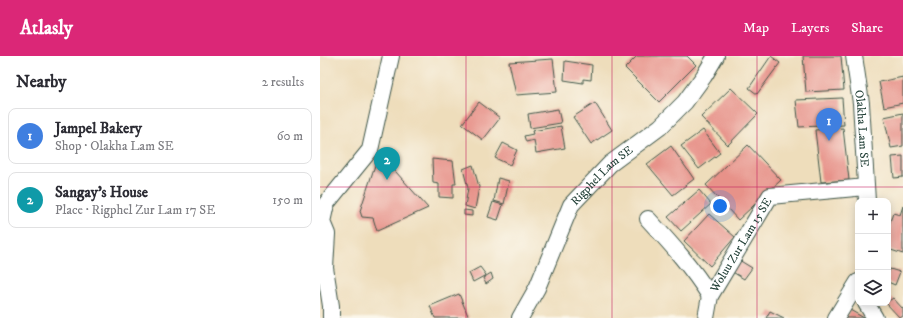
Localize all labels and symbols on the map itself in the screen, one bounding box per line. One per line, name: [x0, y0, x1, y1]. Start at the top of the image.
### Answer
street label: Olakha Lam SE: [851, 89, 872, 168]
pin: 1: [816, 108, 842, 141]
street label: Rigphel Lam SE: [568, 142, 636, 209]
pin: 2: [374, 147, 400, 180]
street label: Woluu Zur Lam 15 SE: [706, 195, 775, 296]
your location: [710, 196, 730, 216]

